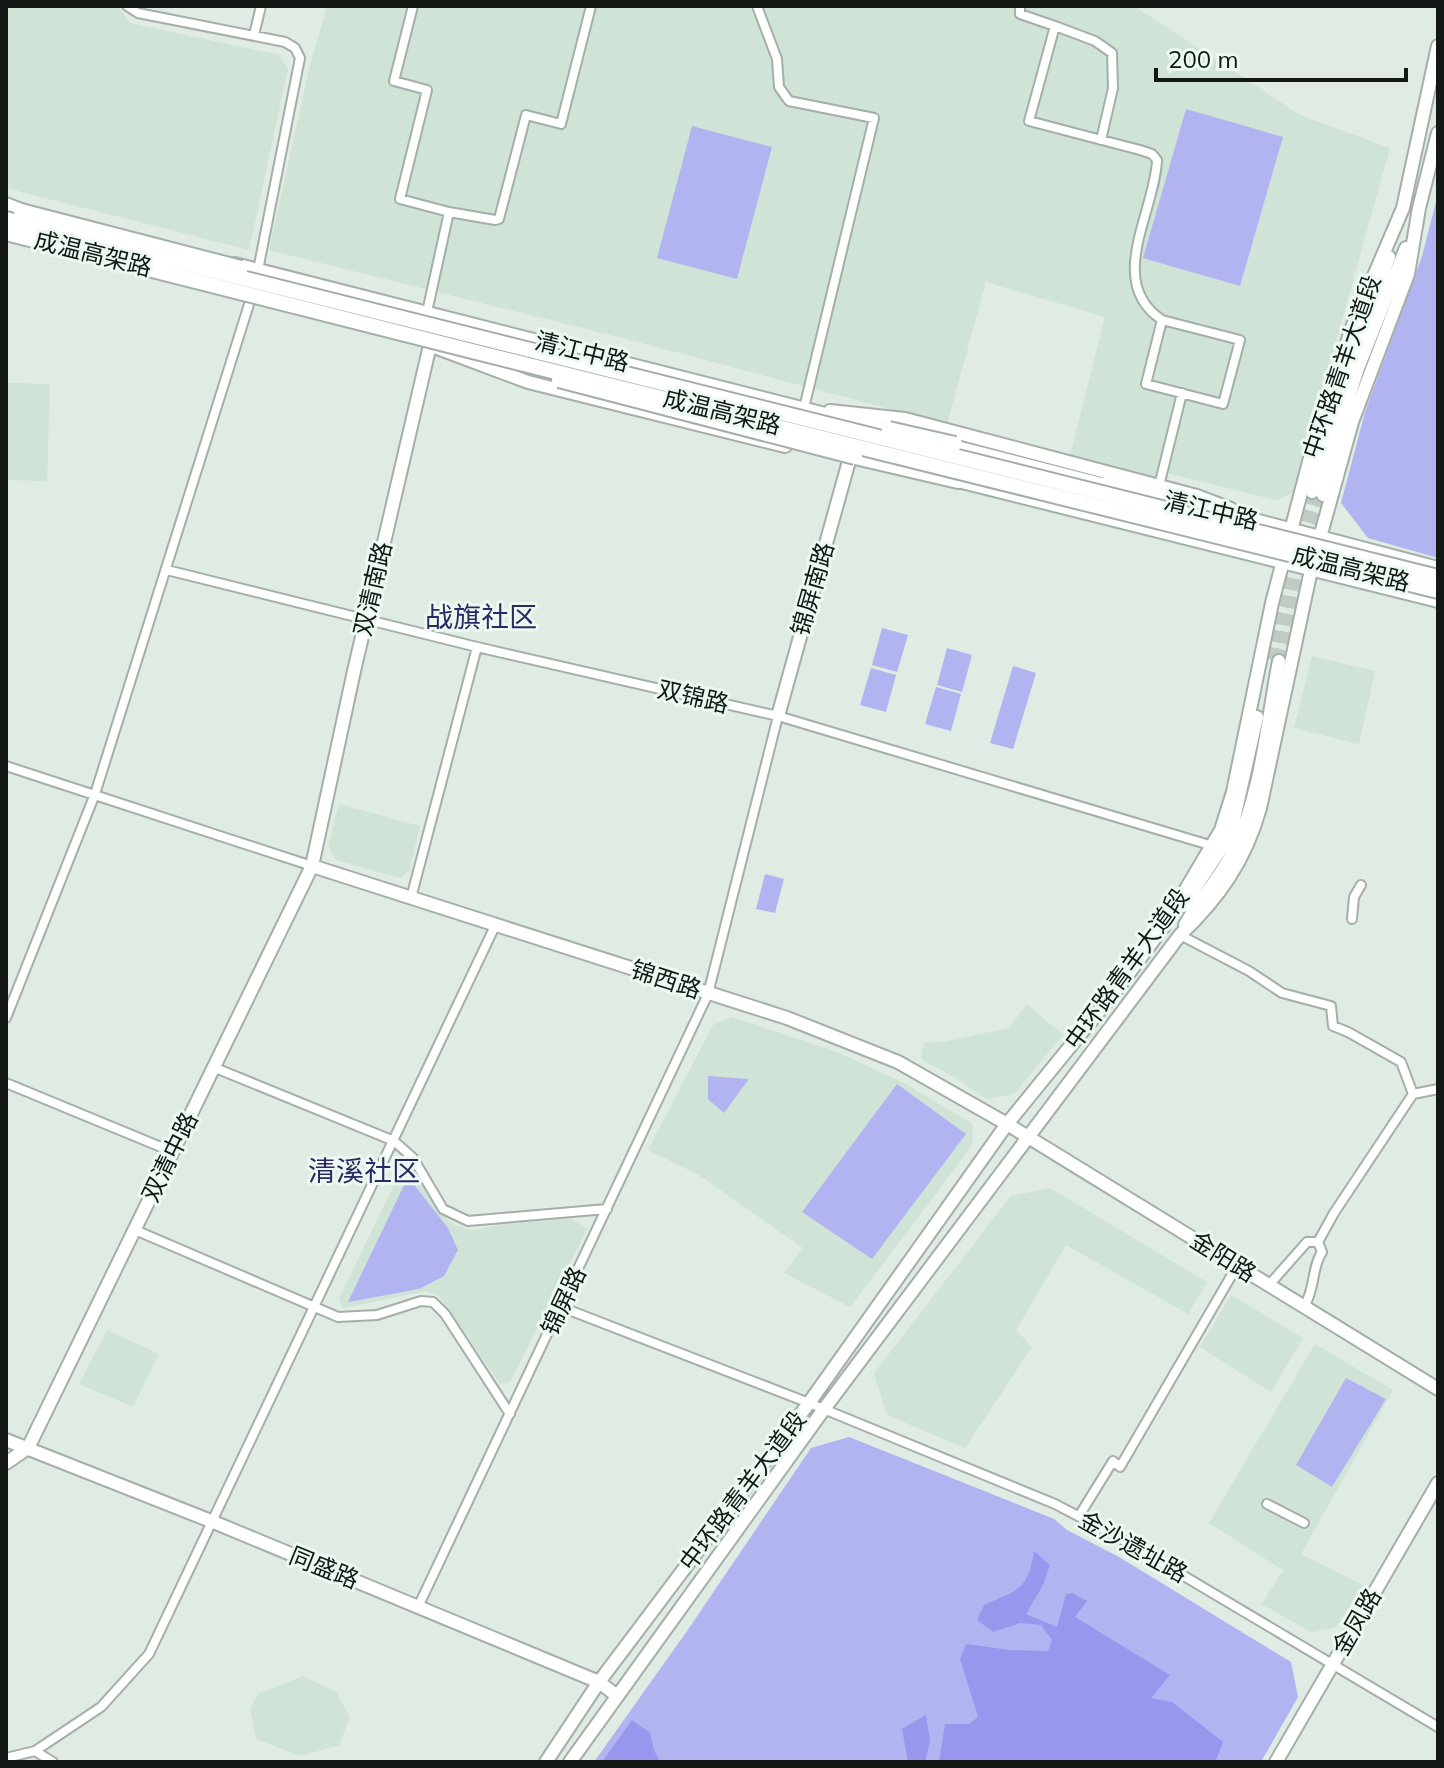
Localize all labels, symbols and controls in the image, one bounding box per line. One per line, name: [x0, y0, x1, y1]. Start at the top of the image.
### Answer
scale bar: [1156, 32, 1406, 82]
text: 200 m: [1168, 44, 1239, 74]
street label: 成温高架路: [31, 224, 155, 282]
street label: 中环路青羊大道段: [1296, 271, 1386, 462]
street label: 清江中路: [532, 325, 632, 377]
street label: 成温高架路: [660, 382, 784, 440]
street label: 清江中路: [1161, 485, 1261, 535]
street label: 锦屏南路: [784, 538, 840, 639]
street label: 双清南路: [347, 539, 397, 639]
street label: 成温高架路: [1289, 539, 1413, 597]
district label: 战旗社区: [425, 599, 537, 634]
street label: 双锦路: [655, 673, 732, 719]
street label: 中环路青羊大道段: [1058, 882, 1195, 1055]
street label: 锦西路: [627, 954, 705, 1004]
street label: 双清中路: [135, 1107, 204, 1206]
district label: 清溪社区: [308, 1153, 420, 1188]
street label: 金阳路: [1185, 1224, 1262, 1288]
street label: 锦屏路: [534, 1262, 592, 1340]
street label: 中环路青羊大道段: [672, 1405, 812, 1576]
street label: 金沙遗址路: [1074, 1504, 1193, 1588]
street label: 同盛路: [285, 1540, 363, 1594]
street label: 金凤路: [1325, 1583, 1387, 1660]

